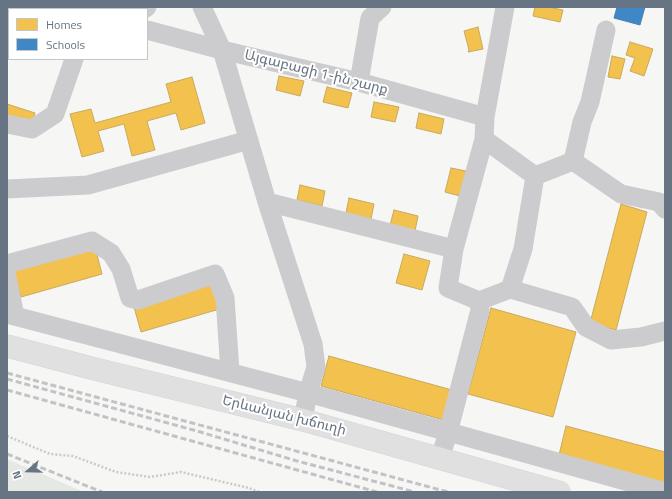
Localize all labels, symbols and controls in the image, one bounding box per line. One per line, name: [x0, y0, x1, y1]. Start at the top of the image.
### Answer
legend: [8, 8, 148, 60]
text: Homes: [46, 15, 82, 34]
text: Schools: [46, 35, 85, 54]
street label: Այգաբացի 1-ին շարք: [242, 47, 390, 99]
street label: Երևանյան խճուղի: [220, 392, 348, 440]
north arrow: [8, 451, 48, 491]
text: N: [8, 469, 26, 481]

